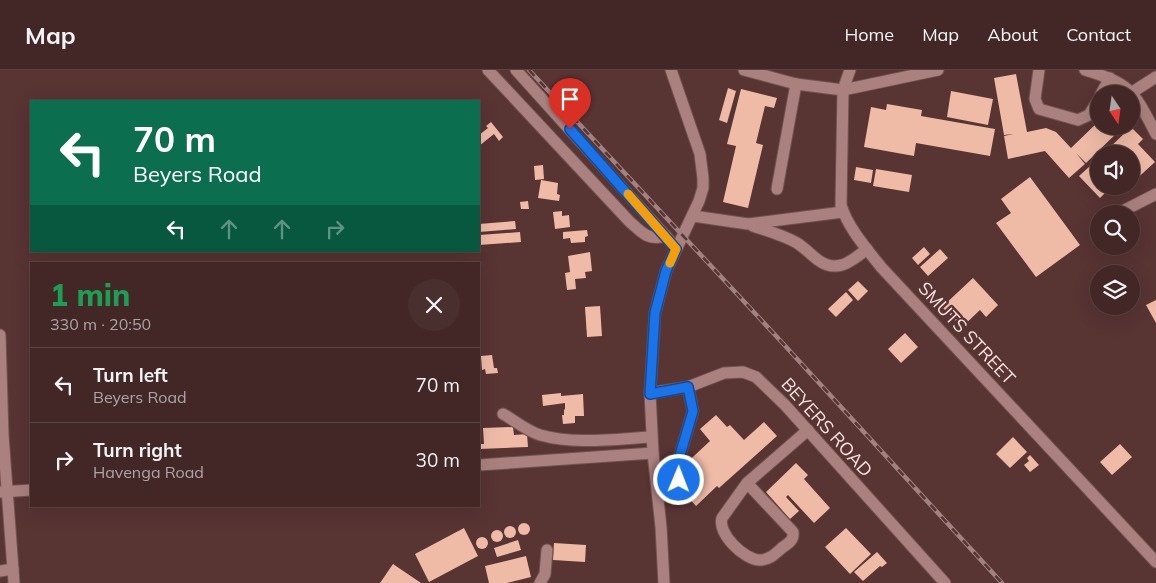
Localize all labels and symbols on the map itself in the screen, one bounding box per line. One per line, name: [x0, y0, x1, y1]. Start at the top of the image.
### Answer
pin: [549, 78, 591, 129]
north arrow: [1090, 85, 1140, 135]
street label: SMUTS STREET: [913, 277, 1021, 389]
street label: BEYERS ROAD: [776, 373, 878, 481]
position arrow: [652, 453, 704, 505]

